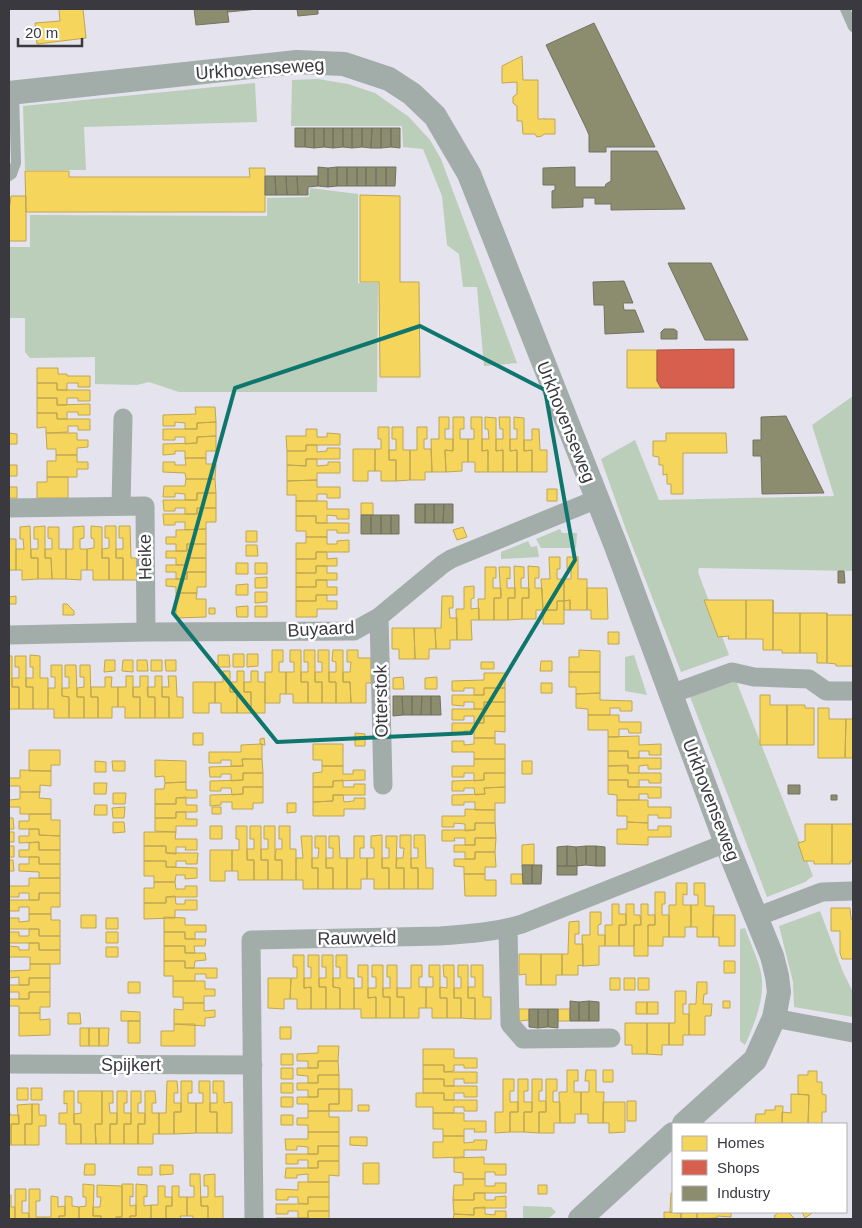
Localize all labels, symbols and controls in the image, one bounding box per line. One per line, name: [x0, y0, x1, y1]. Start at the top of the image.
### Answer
scale bar: [18, 15, 81, 47]
text: 20 m: [25, 24, 58, 41]
street label: Urkhovenseweg: [195, 55, 325, 83]
street label: Urkhovenseweg: [533, 358, 599, 486]
street label: Heike: [135, 534, 155, 580]
street label: Buyaard: [287, 617, 355, 641]
street label: Otterstok: [370, 663, 392, 738]
street label: Urkhovenseweg: [679, 736, 743, 864]
street label: Rauwveld: [317, 927, 397, 949]
street label: Spijkert: [101, 1055, 161, 1075]
legend: [672, 1123, 847, 1213]
text: Homes: [717, 1134, 765, 1151]
text: Shops: [717, 1159, 760, 1176]
text: Industry: [717, 1184, 771, 1201]

